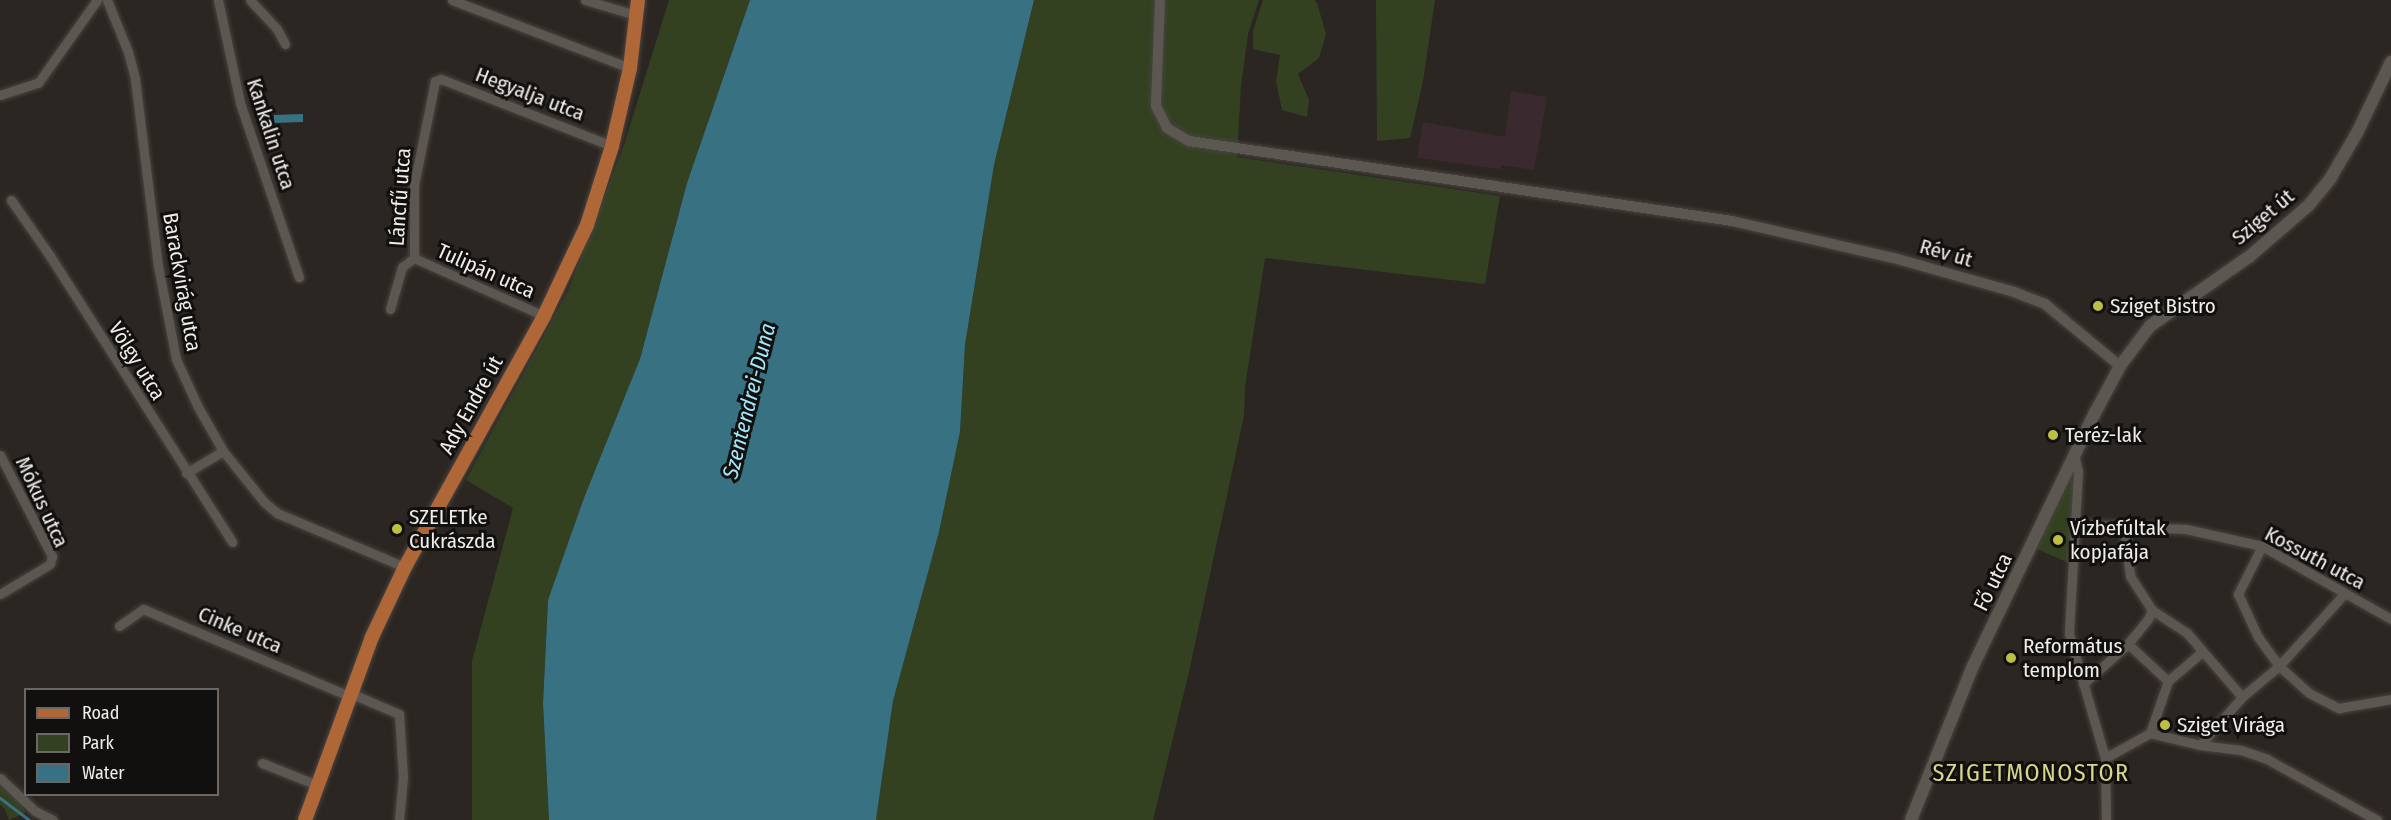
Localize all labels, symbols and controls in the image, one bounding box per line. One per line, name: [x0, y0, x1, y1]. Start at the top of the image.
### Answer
street label: Hegyalja utca: [472, 62, 588, 126]
street label: Kankalin utca: [241, 75, 301, 193]
street label: Láncfű utca: [384, 147, 416, 247]
street label: Sziget út: [2227, 184, 2299, 250]
street label: Barackvirág utca: [157, 211, 207, 353]
street label: Rév út: [1917, 234, 1975, 272]
street label: Tulipán utca: [433, 238, 539, 304]
place label: Sziget Bistro: [2110, 293, 2216, 319]
marker: Sziget Bistro: [2091, 299, 2105, 313]
street label: Völgy utca: [103, 317, 171, 405]
water label: Szentendrei-Duna: [717, 320, 781, 482]
street label: Ady Endre út: [434, 351, 508, 459]
place label: Teréz-lak: [2065, 422, 2142, 448]
marker: Teréz-lak: [2046, 428, 2060, 442]
street label: Mókus utca: [10, 453, 74, 551]
place label: SZELETke Cukrászda: [409, 504, 496, 554]
place label: Vízbefúltak kopjafája: [2070, 515, 2166, 565]
street label: Kossuth utca: [2261, 521, 2369, 595]
marker: SZELETke Cukrászda: [390, 522, 404, 536]
marker: Vízbefúltak kopjafája: [2051, 533, 2065, 547]
street label: Fő utca: [1968, 549, 2018, 615]
street label: Cinke utca: [194, 601, 286, 659]
place label: Református templom: [2023, 633, 2122, 683]
marker: Református templom: [2004, 651, 2018, 665]
legend: [24, 688, 219, 796]
text: Road: [82, 702, 119, 724]
place label: Sziget Virága: [2177, 712, 2285, 738]
marker: Sziget Virága: [2158, 718, 2172, 732]
text: Park: [82, 732, 114, 754]
district label: SZIGETMONOSTOR: [1932, 760, 2130, 788]
text: Water: [82, 762, 125, 784]

